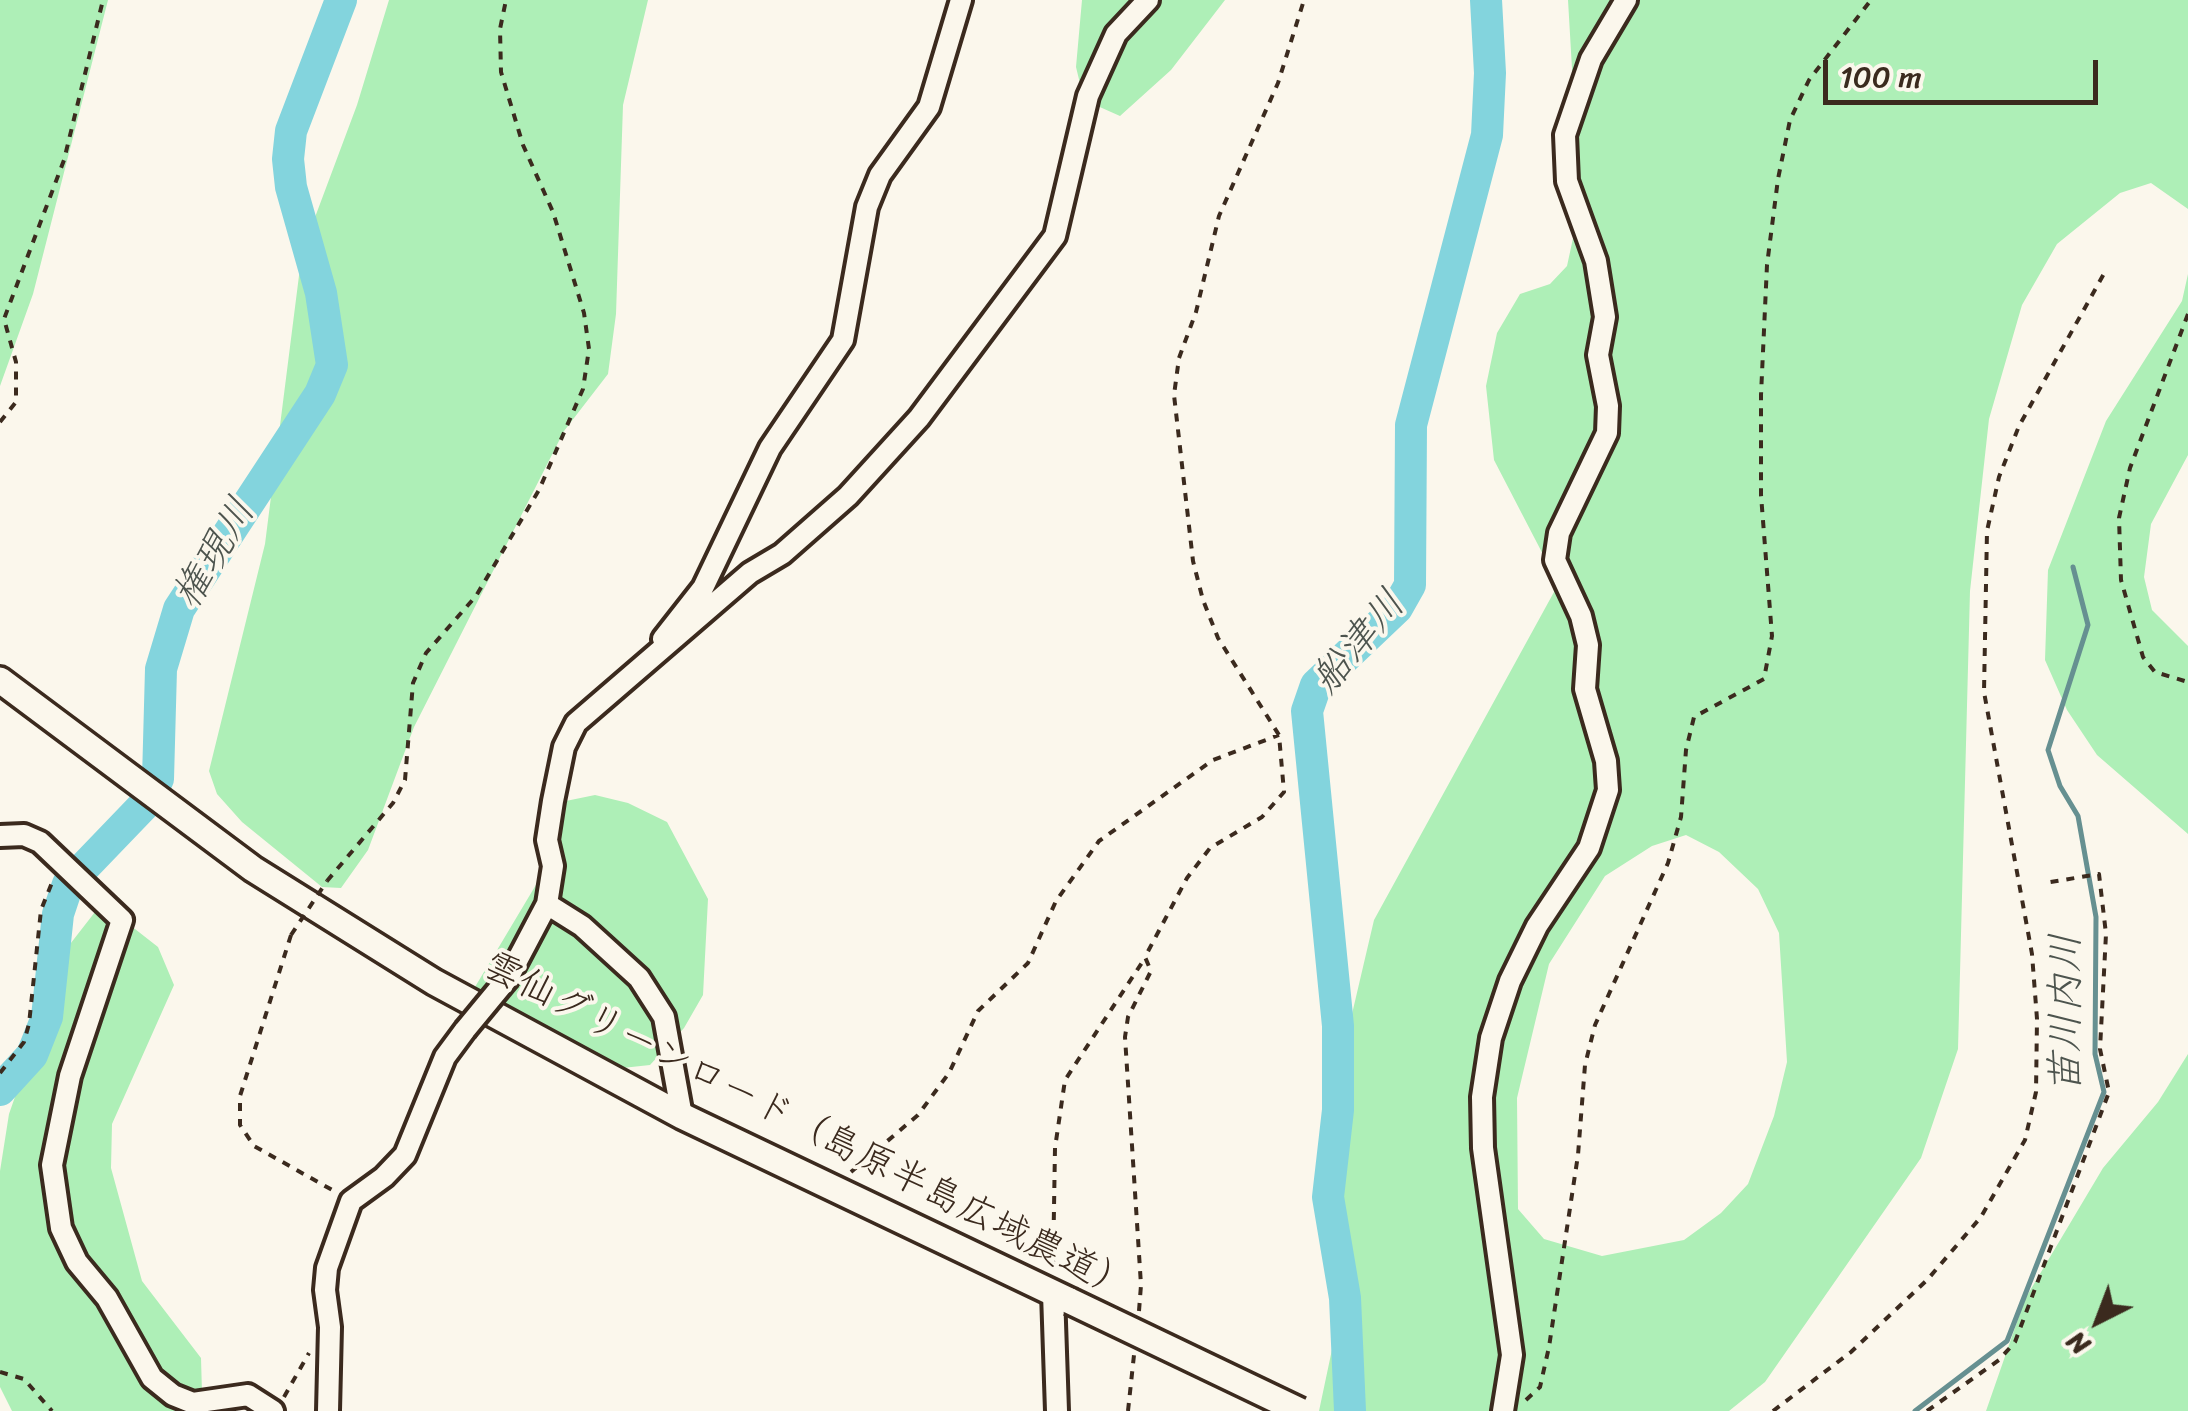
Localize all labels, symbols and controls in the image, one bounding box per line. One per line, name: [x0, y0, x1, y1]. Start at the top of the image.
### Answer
scale bar: [1828, 40, 2103, 102]
text: 100 m: [1840, 50, 1922, 104]
water label: 権現川: [165, 490, 267, 618]
water label: 船津川: [1303, 582, 1417, 704]
water label: 苗川内川: [2044, 933, 2092, 1093]
street label: 雲仙グリーンロード（島原半島広域農道）: [475, 944, 1139, 1312]
north arrow: [2048, 1271, 2148, 1371]
text: N: [2054, 1319, 2101, 1368]

